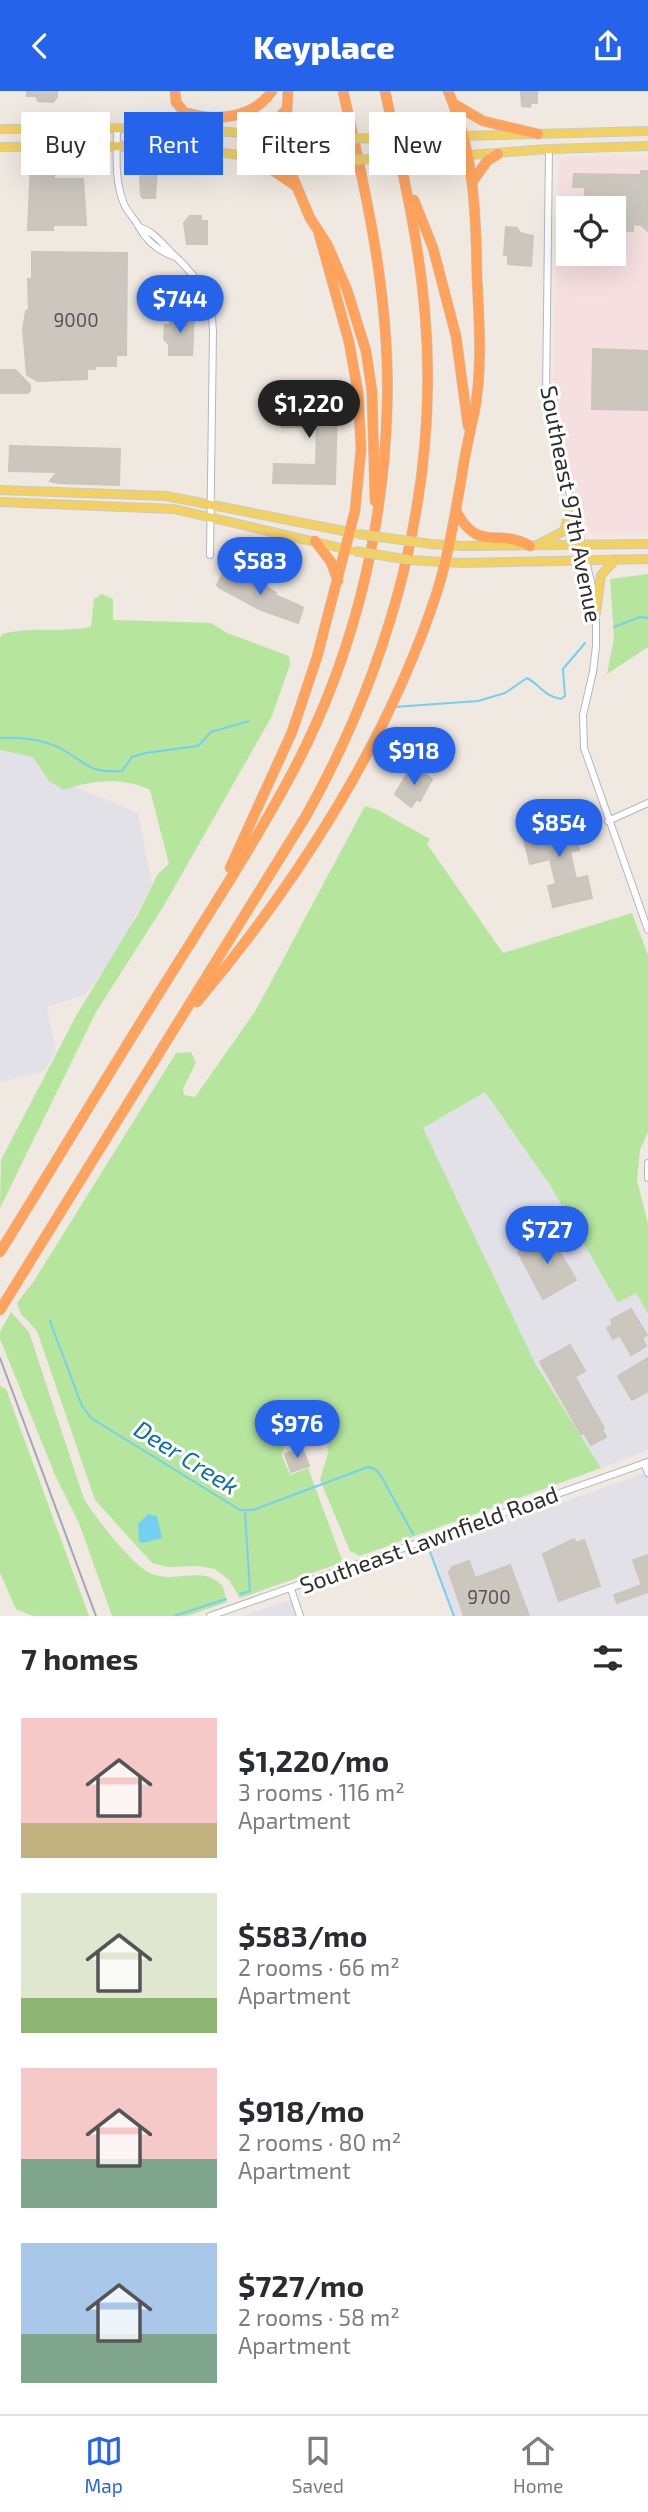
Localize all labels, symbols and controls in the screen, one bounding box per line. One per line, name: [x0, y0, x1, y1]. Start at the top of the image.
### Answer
icon: back: [21, 27, 59, 65]
text: Keyplace: [253, 27, 395, 65]
icon: share: [589, 27, 627, 65]
chip: Buy: [21, 112, 110, 175]
chip: Rent: [124, 112, 223, 175]
chip: Filters: [237, 112, 355, 175]
chip: New: [369, 112, 466, 175]
map controls: [556, 196, 626, 266]
button: locate: [556, 196, 626, 266]
pin: $744: [139, 275, 221, 335]
text: $744: [153, 284, 207, 312]
house number: 9000: [53, 308, 99, 331]
pin: $1,220: [252, 381, 366, 440]
street label: Southeast 97th Avenue: [535, 383, 609, 625]
text: $1,220: [274, 389, 344, 417]
pin: $583: [219, 538, 301, 597]
text: $583: [233, 546, 287, 574]
pin: $918: [373, 727, 455, 787]
text: $918: [388, 736, 440, 764]
pin: $854: [518, 799, 600, 859]
text: $854: [531, 808, 587, 836]
pin: $727: [506, 1207, 588, 1266]
text: $727: [522, 1215, 573, 1243]
pin: $976: [256, 1401, 338, 1460]
text: $976: [271, 1409, 323, 1437]
water label: Deer Creek: [129, 1413, 244, 1500]
street label: Southeast Lawnfield Road: [296, 1479, 562, 1599]
house number: 9700: [467, 1585, 511, 1608]
icon: filters: [589, 1639, 627, 1677]
text: 7 homes: [21, 1640, 138, 1676]
text: $1,220/mo: [238, 1742, 389, 1778]
icon: home: [77, 1746, 161, 1830]
text: 3 rooms · 116 m²: [238, 1778, 405, 1806]
text: Apartment: [238, 1806, 351, 1834]
text: $583/mo: [238, 1917, 367, 1953]
icon: home: [77, 1921, 161, 2005]
text: 2 rooms · 66 m²: [238, 1953, 400, 1981]
text: Apartment: [238, 1981, 351, 2009]
text: $918/mo: [238, 2092, 365, 2128]
icon: home: [77, 2096, 161, 2180]
text: 2 rooms · 80 m²: [238, 2128, 401, 2156]
text: Apartment: [238, 2156, 351, 2184]
text: $727/mo: [238, 2267, 364, 2303]
icon: home: [77, 2271, 161, 2355]
text: 2 rooms · 58 m²: [238, 2303, 400, 2331]
text: Apartment: [238, 2331, 351, 2359]
tab: Map: [85, 2432, 123, 2497]
tab: Saved: [292, 2432, 344, 2497]
tab: Home: [513, 2432, 563, 2497]

